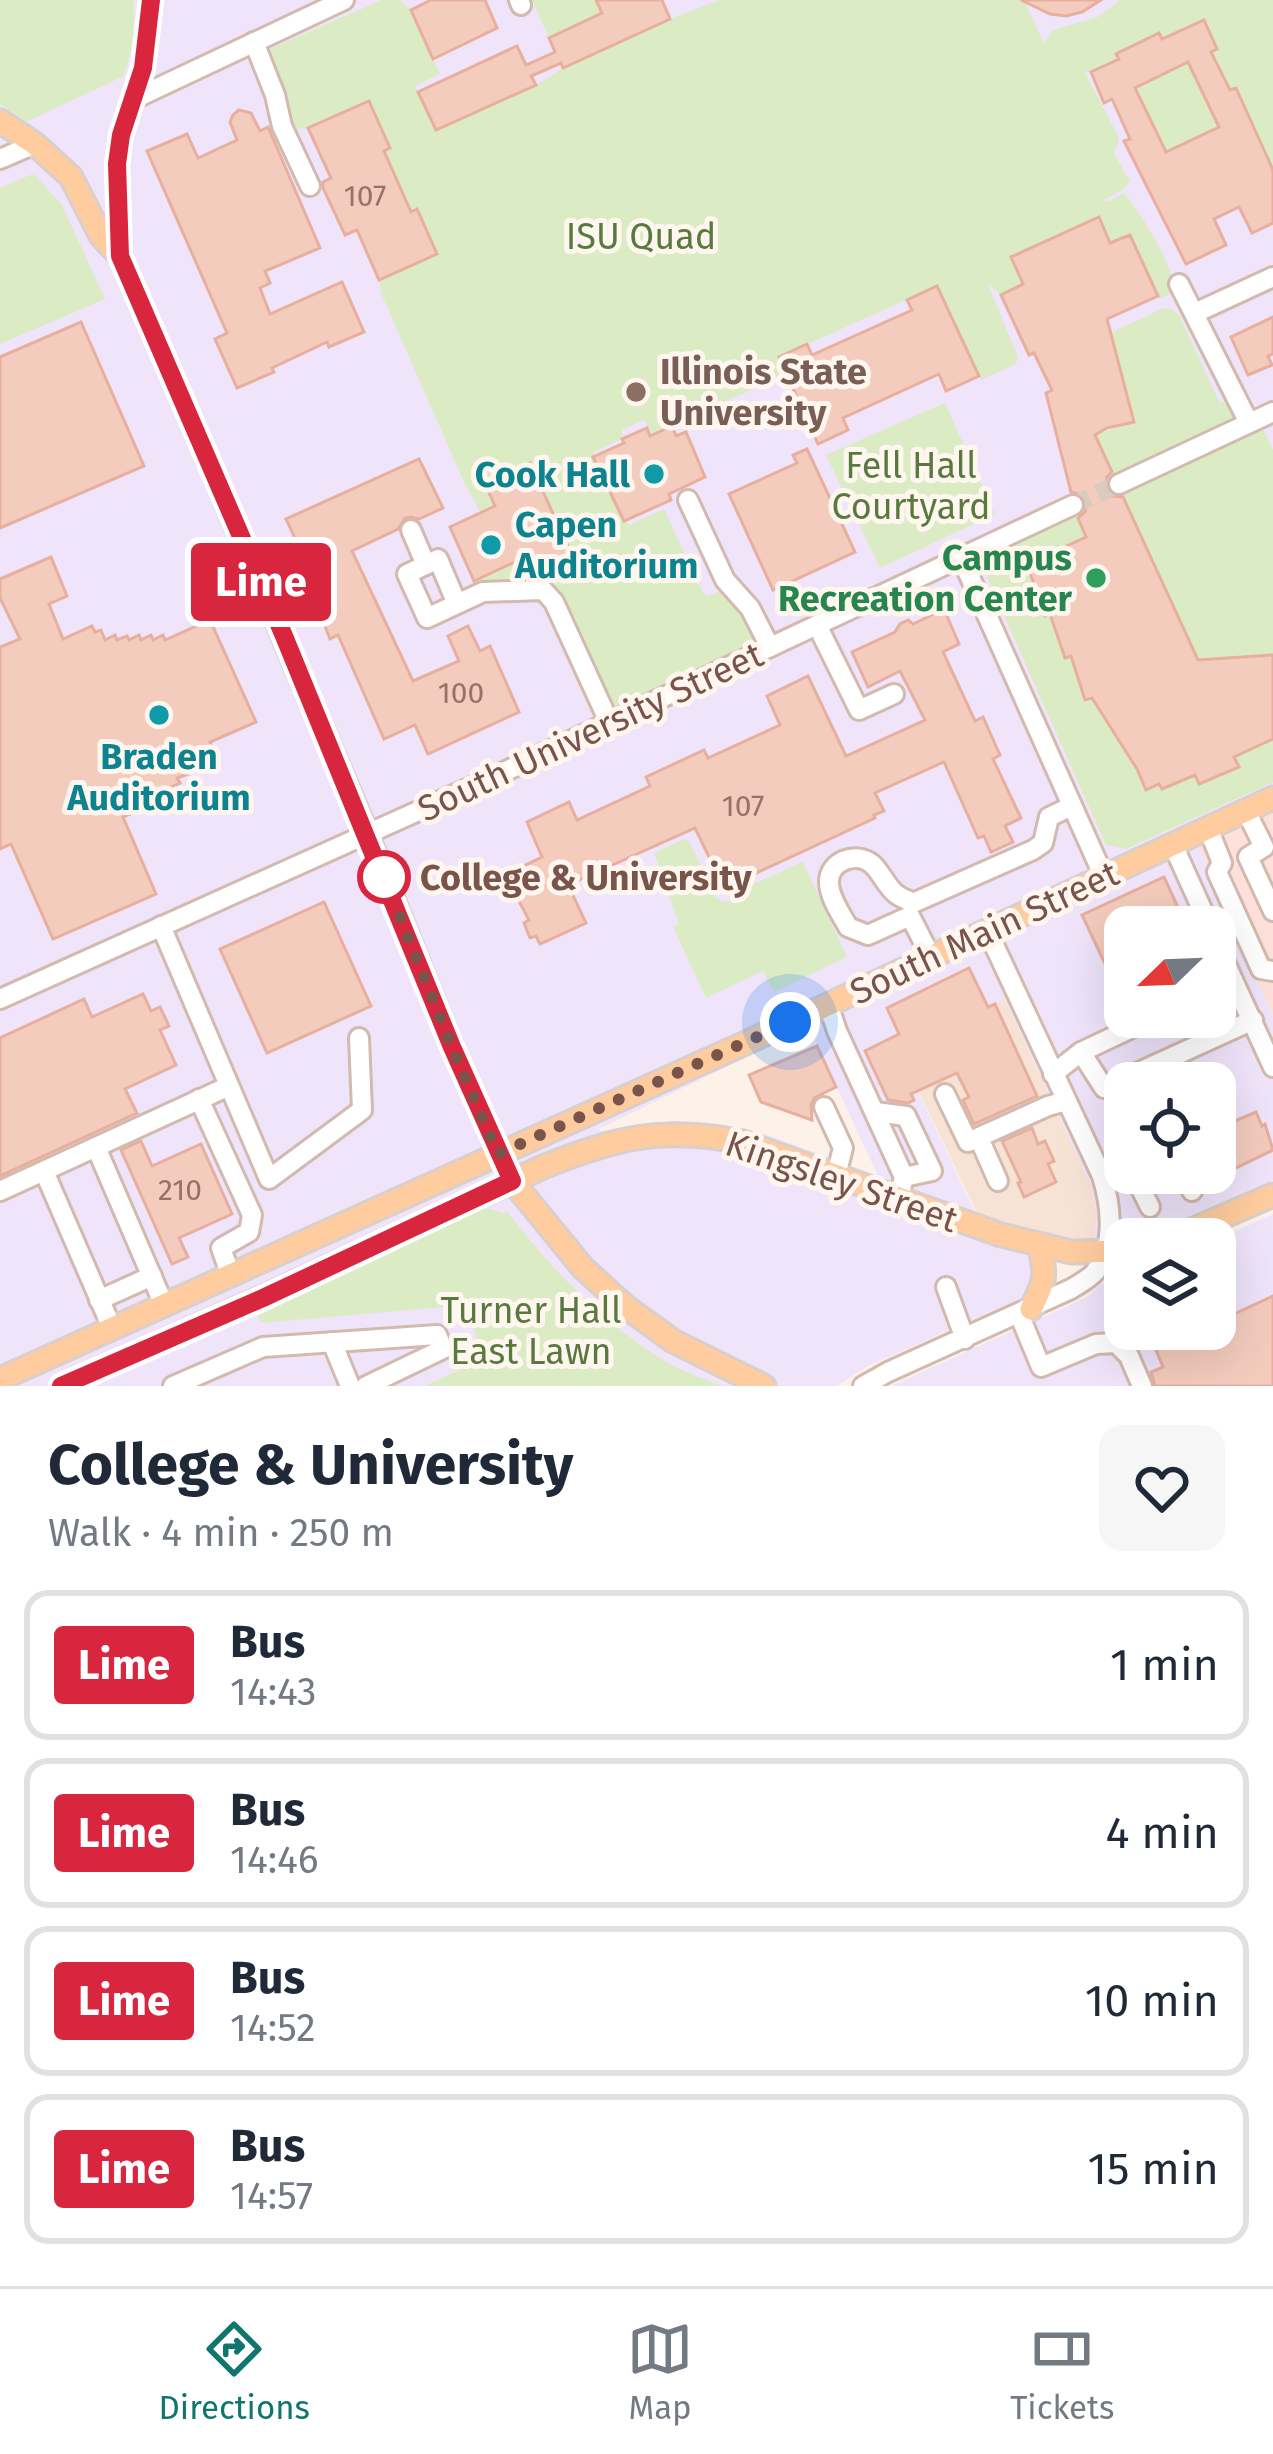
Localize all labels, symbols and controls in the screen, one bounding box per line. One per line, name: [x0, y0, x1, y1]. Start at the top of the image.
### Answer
house number: 107: [344, 178, 386, 214]
park label: ISU Quad: [566, 215, 716, 259]
place label: Illinois State University: [660, 350, 867, 435]
marker: Illinois State University: [623, 379, 649, 405]
park label: Fell Hall Courtyard: [831, 444, 991, 529]
place label: Cook Hall: [475, 453, 630, 497]
marker: Cook Hall: [641, 461, 667, 487]
place label: Capen Auditorium: [514, 503, 698, 588]
marker: Capen Auditorium: [478, 532, 504, 558]
place label: Campus Recreation Center: [778, 536, 1073, 621]
line badge: Lime: [177, 543, 345, 621]
text: Lime: [215, 557, 307, 607]
marker: Campus Recreation Center: [1083, 565, 1109, 591]
street label: South University Street: [411, 633, 770, 831]
house number: 100: [438, 675, 484, 711]
marker: Braden Auditorium: [146, 702, 172, 728]
place label: Braden Auditorium: [66, 735, 251, 820]
house number: 107: [722, 788, 764, 824]
street label: South Main Street: [843, 851, 1126, 1014]
marker: College & University: [359, 852, 409, 902]
place label: College & University: [420, 856, 752, 900]
north arrow: [1104, 906, 1236, 1038]
map controls: [1104, 906, 1236, 1350]
your location: [760, 992, 820, 1052]
button: locate: [1104, 1062, 1236, 1194]
street label: Kingsley Street: [720, 1122, 963, 1242]
house number: 210: [158, 1172, 202, 1208]
button: layers: [1104, 1218, 1236, 1350]
park label: Turner Hall East Lawn: [441, 1289, 621, 1374]
button: heart: [1099, 1425, 1225, 1551]
text: College & University: [48, 1431, 573, 1499]
text: Walk · 4 min · 250 m: [48, 1510, 394, 1556]
text: Bus: [230, 1615, 305, 1669]
text: 1 min: [1110, 1638, 1219, 1692]
text: Lime: [78, 1640, 170, 1690]
text: 14:43: [230, 1669, 316, 1715]
text: Bus: [230, 1783, 305, 1837]
text: 4 min: [1106, 1806, 1219, 1860]
text: Lime: [78, 1808, 170, 1858]
text: 14:46: [230, 1837, 318, 1883]
text: Bus: [230, 1951, 305, 2005]
text: 10 min: [1085, 1974, 1219, 2028]
text: Lime: [78, 1976, 170, 2026]
text: 14:52: [230, 2005, 316, 2051]
text: Bus: [230, 2119, 305, 2173]
text: 15 min: [1087, 2142, 1219, 2196]
text: Lime: [78, 2144, 170, 2194]
text: 14:57: [230, 2173, 313, 2219]
tab: Directions: [159, 2316, 310, 2428]
tab: Map: [627, 2316, 693, 2428]
tab: Tickets: [1010, 2316, 1114, 2428]

